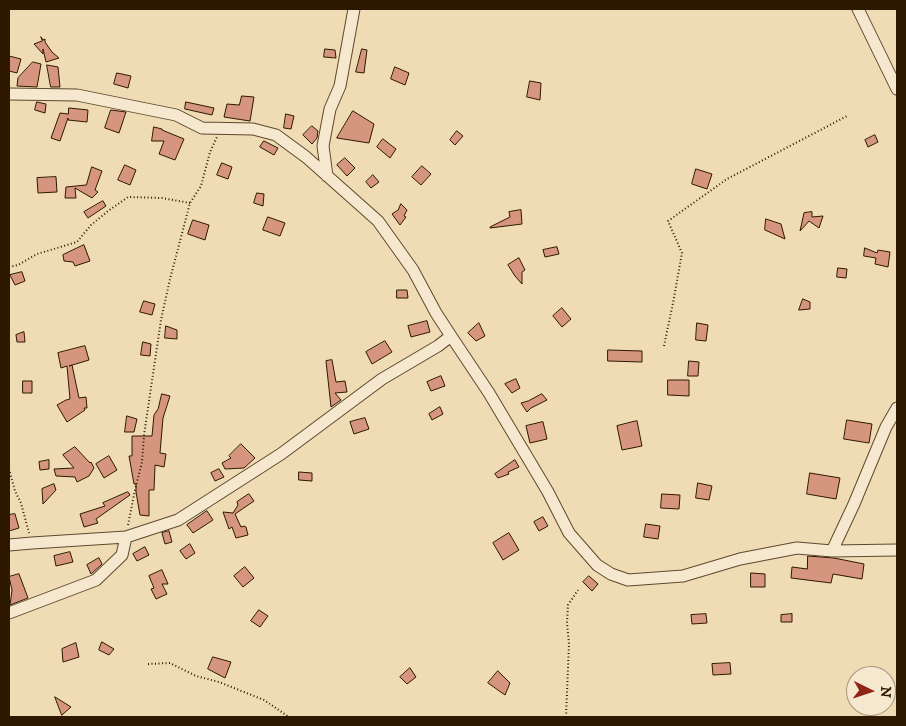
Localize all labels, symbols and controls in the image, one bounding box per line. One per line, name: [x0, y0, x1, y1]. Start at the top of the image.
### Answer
north arrow: [846, 666, 896, 716]
text: N: [876, 686, 894, 698]

